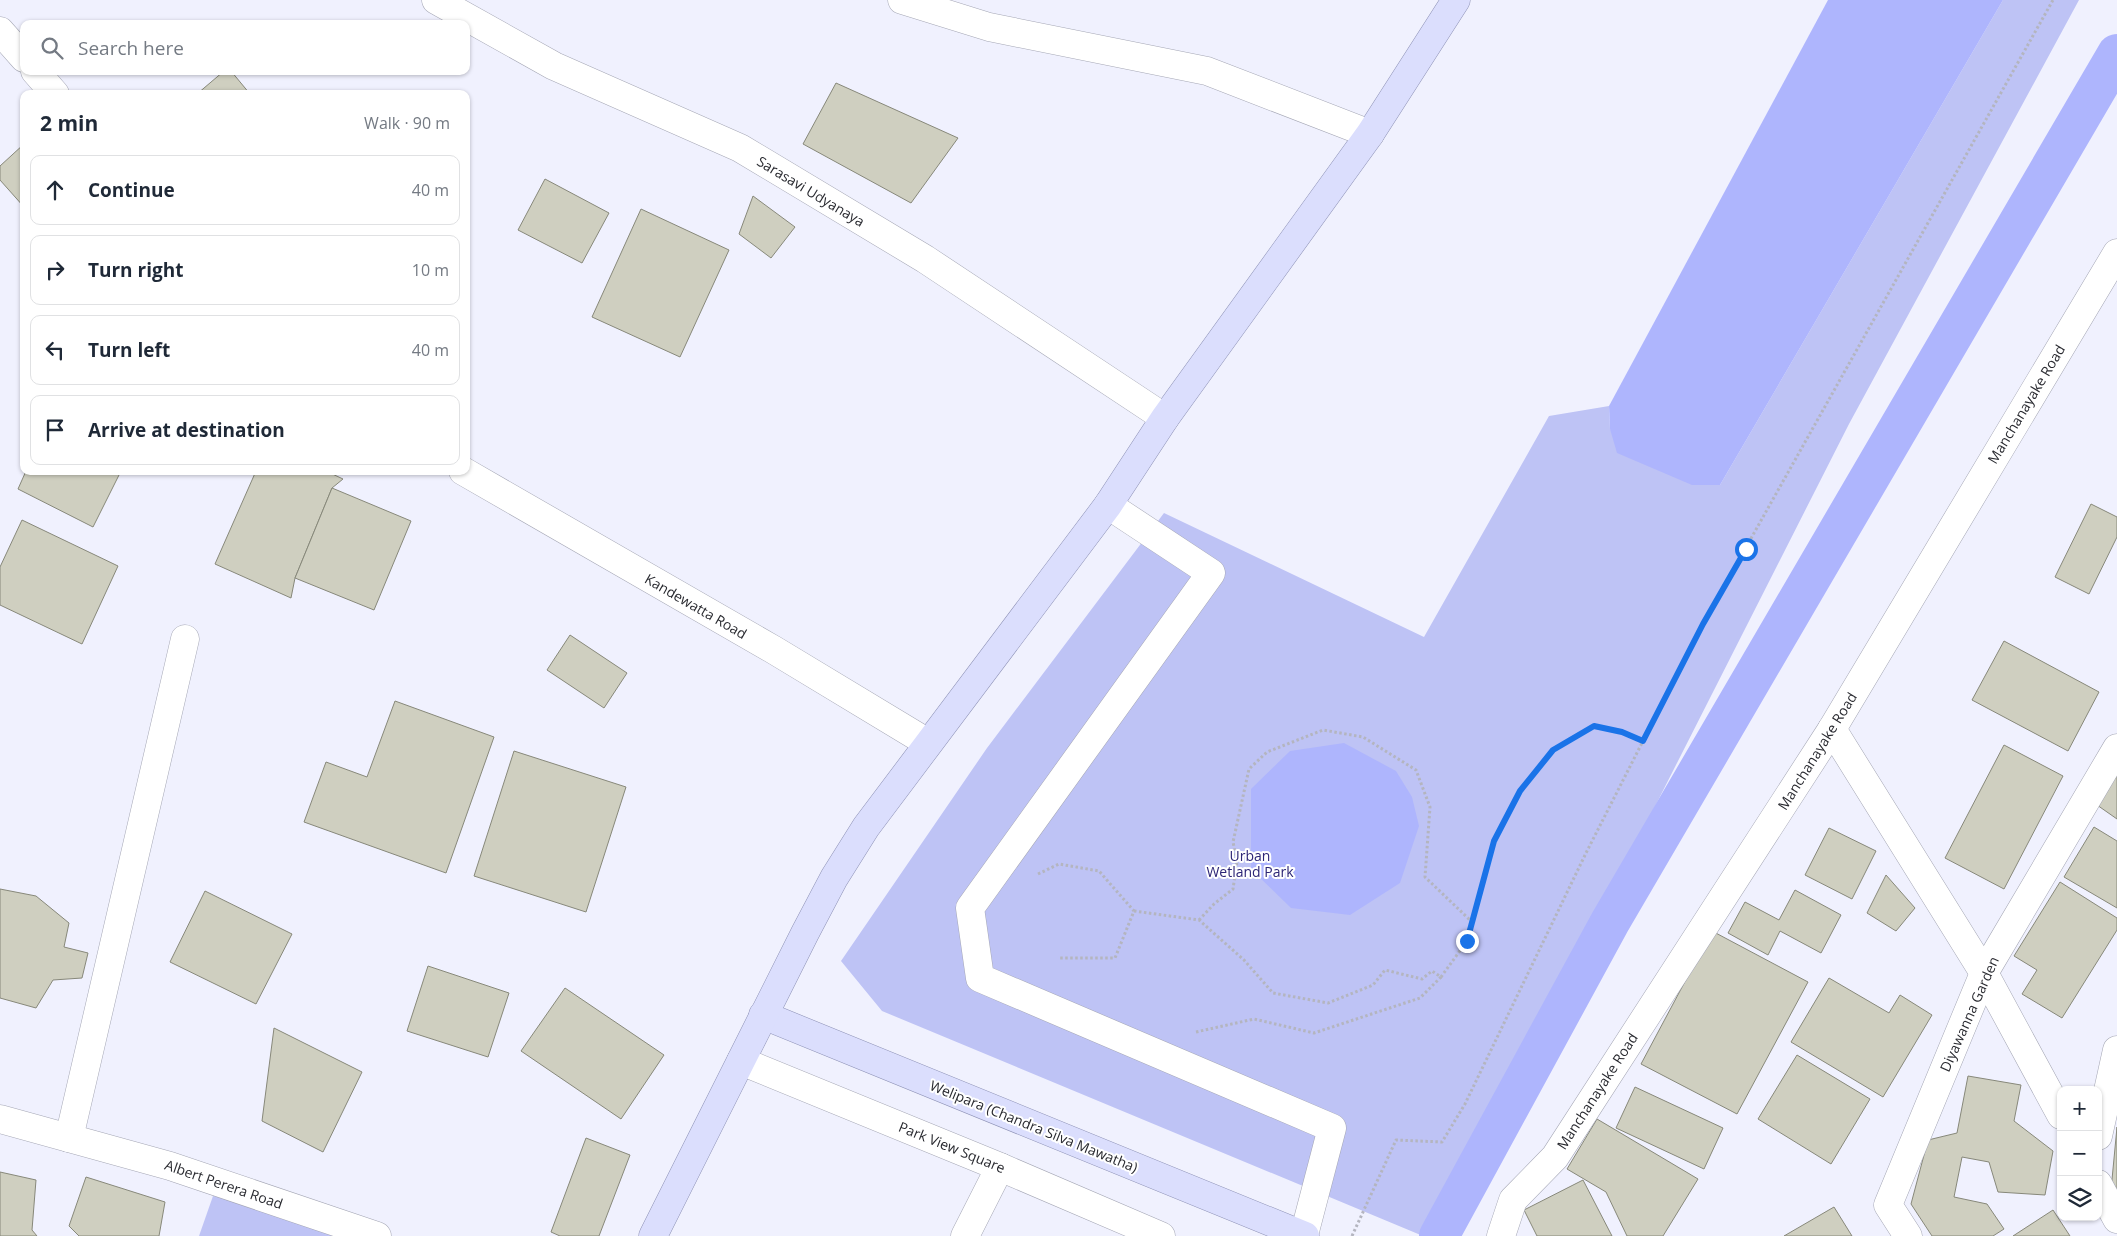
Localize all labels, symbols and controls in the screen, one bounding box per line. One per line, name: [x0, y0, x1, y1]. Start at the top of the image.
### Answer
search box: [20, 20, 470, 75]
icon: search: [38, 34, 66, 62]
text: Search here: [78, 35, 184, 61]
text: 2 min: [40, 109, 98, 137]
text: Walk · 90 m: [364, 112, 450, 134]
street label: Sarasavi Udyanaya: [754, 151, 868, 231]
icon: ahead: [41, 176, 69, 204]
text: Continue: [88, 177, 175, 203]
text: 40 m: [412, 179, 449, 201]
icon: right: [41, 256, 69, 284]
text: Turn right: [88, 257, 183, 283]
text: 10 m: [412, 259, 449, 281]
icon: left: [41, 336, 69, 364]
text: Turn left: [88, 337, 170, 363]
text: 40 m: [412, 339, 449, 361]
street label: Manchanayake Road: [1983, 341, 2069, 467]
icon: arrive: [41, 416, 69, 444]
text: Arrive at destination: [88, 417, 285, 443]
route start: [1735, 538, 1758, 561]
street label: Kandewatta Road: [642, 569, 750, 643]
street label: Manchanayake Road: [1773, 689, 1861, 813]
park label: Urban Wetland Park: [1206, 846, 1294, 881]
route end: [1456, 930, 1479, 953]
street label: Diyawanna Garden: [1935, 953, 2003, 1075]
street label: Manchanayake Road: [1552, 1029, 1642, 1153]
street label: Welipara (Chandra Silva Mawatha): [927, 1076, 1141, 1176]
map controls: [2057, 1086, 2102, 1221]
button: +: [2057, 1086, 2102, 1131]
street label: Park View Square: [896, 1117, 1008, 1177]
button: −: [2057, 1131, 2102, 1176]
street label: Albert Perera Road: [162, 1155, 286, 1213]
button: layers: [2057, 1176, 2102, 1221]

